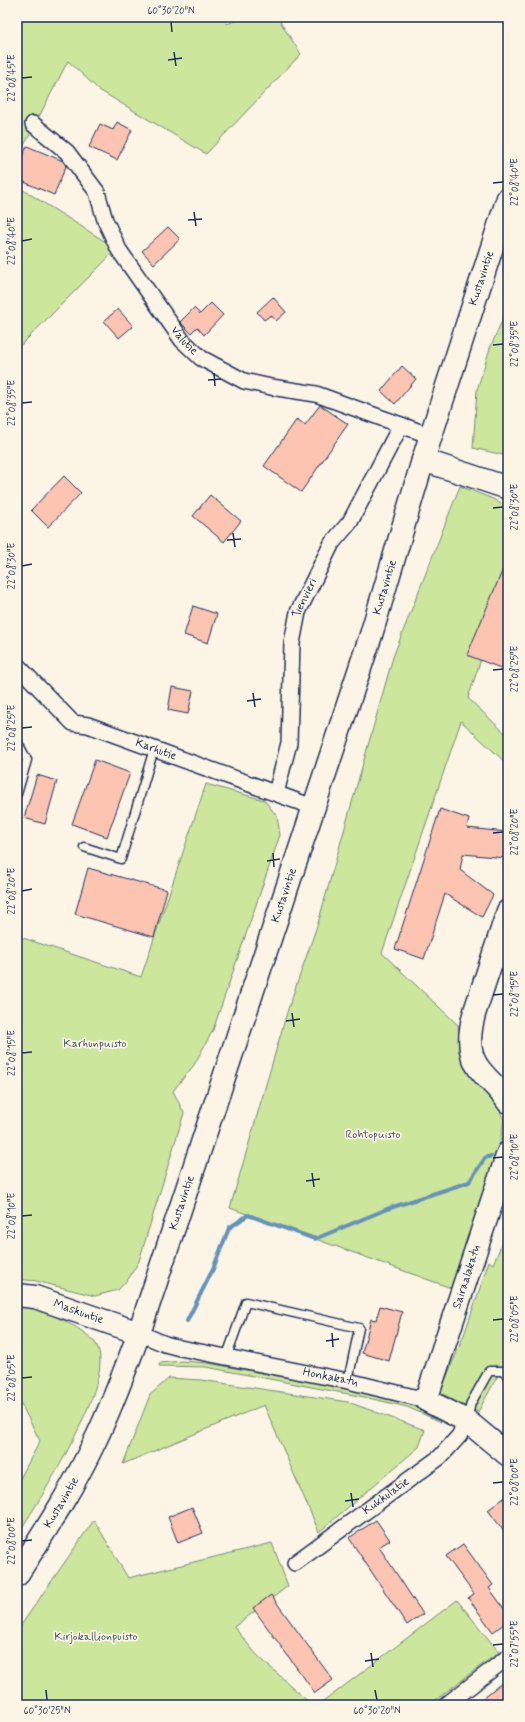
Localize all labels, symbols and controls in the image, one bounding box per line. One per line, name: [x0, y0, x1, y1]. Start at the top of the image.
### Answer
text: 60°30'20"N: [147, 4, 195, 18]
text: 22°08'45"E: [5, 54, 19, 102]
text: 22°08'40"E: [508, 158, 522, 206]
text: 22°08'40"E: [5, 217, 19, 265]
street label: Kustavintie: [466, 249, 498, 308]
text: 22°08'35"E: [508, 321, 522, 367]
street label: Valutie: [167, 323, 201, 359]
text: 22°08'35"E: [5, 380, 19, 426]
text: 22°08'30"E: [508, 484, 522, 530]
text: 22°08'30"E: [5, 543, 19, 589]
street label: Kustavintie: [369, 558, 401, 617]
street label: Tienvieri: [289, 576, 321, 619]
text: 22°08'25"E: [508, 646, 522, 692]
text: 22°08'25"E: [5, 705, 19, 751]
street label: Karhutie: [133, 735, 179, 765]
text: 22°08'20"E: [508, 808, 522, 855]
street label: Kustavintie: [268, 866, 301, 925]
text: 22°08'20"E: [5, 867, 19, 914]
text: 22°08'15"E: [508, 971, 522, 1017]
text: 22°08'15"E: [5, 1030, 19, 1076]
park label: Karhunpuisto: [63, 1036, 127, 1052]
park label: Rohtopuisto: [345, 1127, 401, 1143]
text: 22°08'10"E: [508, 1134, 522, 1180]
street label: Kustavintie: [166, 1173, 199, 1232]
text: 22°08'10"E: [5, 1193, 19, 1239]
street label: Sairaalakatu: [449, 1243, 485, 1311]
text: 22°08'05"E: [508, 1295, 522, 1343]
street label: Maskuntie: [51, 1296, 106, 1328]
text: 22°08'05"E: [5, 1354, 19, 1402]
street label: Honkakatu: [301, 1364, 360, 1391]
text: 22°08'00"E: [508, 1458, 522, 1506]
street label: Kustavintie: [40, 1474, 83, 1531]
street label: Kukkulatie: [360, 1474, 413, 1519]
text: 22°08'00"E: [5, 1517, 19, 1565]
text: 22°07'55"E: [508, 1620, 522, 1668]
park label: Kirjokallionpuisto: [54, 1629, 138, 1645]
text: 60°30'25"N: [23, 1704, 71, 1718]
text: 60°30'20"N: [353, 1704, 401, 1718]

